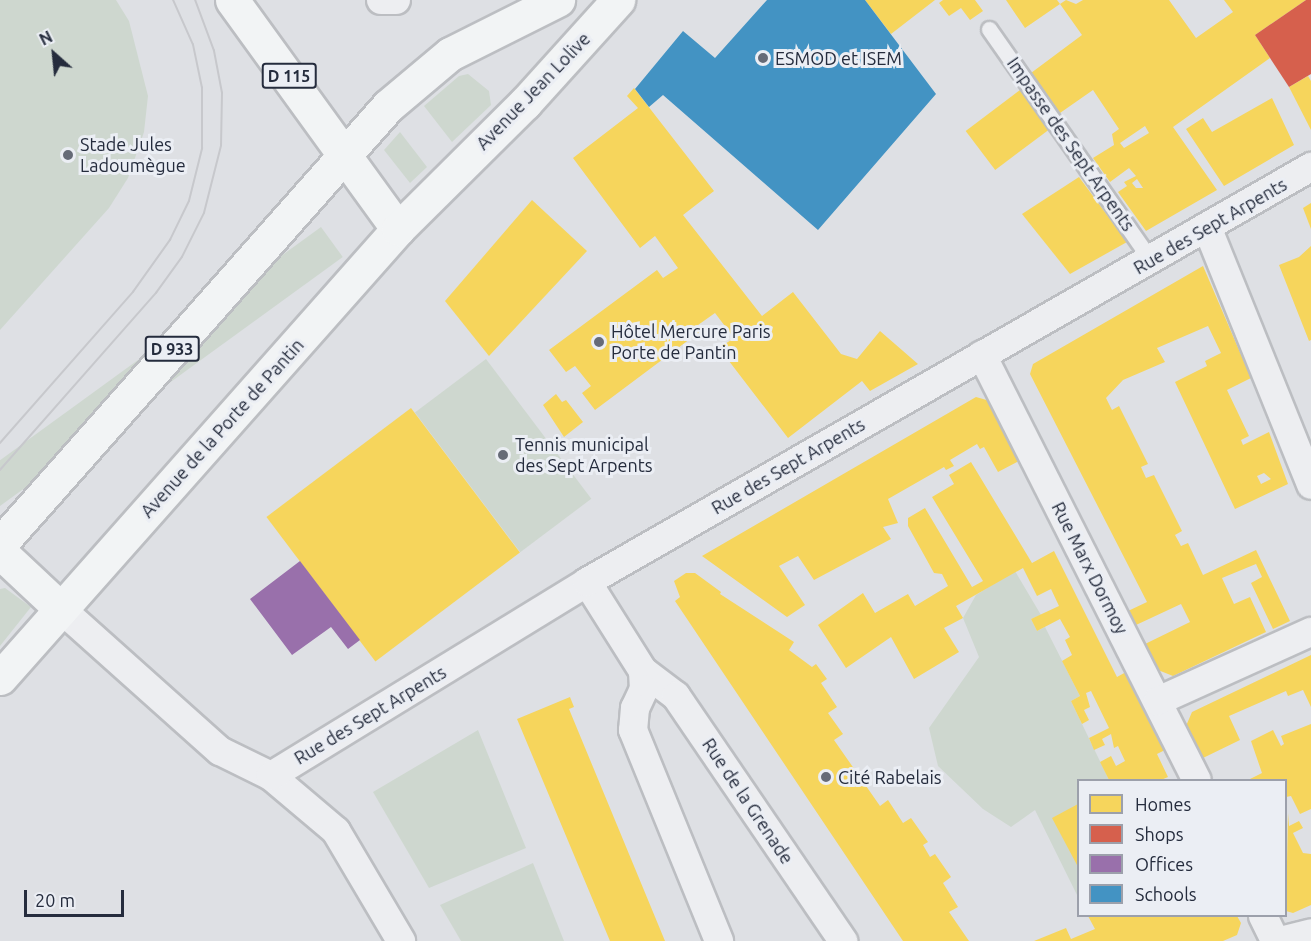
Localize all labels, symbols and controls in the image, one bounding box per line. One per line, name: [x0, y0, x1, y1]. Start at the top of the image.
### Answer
north arrow: [24, 24, 84, 84]
text: N: [36, 27, 55, 49]
street label: Avenue Jean Lolive: [472, 28, 594, 154]
place label: ESMOD et ISEM: [775, 47, 902, 69]
marker: ESMOD et ISEM: [756, 51, 770, 65]
street label: Impasse des Sept Arpents: [1003, 53, 1139, 235]
road number: D 115: [260, 63, 318, 89]
place label: Stade Jules Ladoumègue: [80, 134, 186, 176]
marker: Stade Jules Ladoumègue: [61, 148, 75, 162]
street label: Rue des Sept Arpents: [1130, 173, 1290, 279]
place label: Hôtel Mercure Paris Porte de Pantin: [611, 321, 771, 364]
street label: Avenue de la Porte de Pantin: [136, 334, 308, 522]
marker: Hôtel Mercure Paris Porte de Pantin: [592, 335, 606, 349]
road number: D 933: [144, 336, 201, 362]
street label: Rue des Sept Arpents: [708, 413, 868, 519]
place label: Tennis municipal des Sept Arpents: [515, 434, 653, 476]
marker: Tennis municipal des Sept Arpents: [496, 448, 510, 462]
street label: Rue Marx Dormoy: [1047, 498, 1133, 638]
street label: Rue des Sept Arpents: [290, 661, 450, 769]
street label: Rue de la Grenade: [698, 734, 798, 868]
place label: Cité Rabelais: [838, 766, 942, 788]
marker: Cité Rabelais: [819, 770, 833, 784]
legend: [1077, 779, 1287, 917]
text: Homes: [1135, 794, 1191, 814]
text: Shops: [1135, 824, 1184, 844]
text: Offices: [1135, 854, 1193, 874]
scale bar: [27, 878, 128, 916]
text: Schools: [1135, 884, 1197, 904]
text: 20 m: [35, 890, 75, 910]

